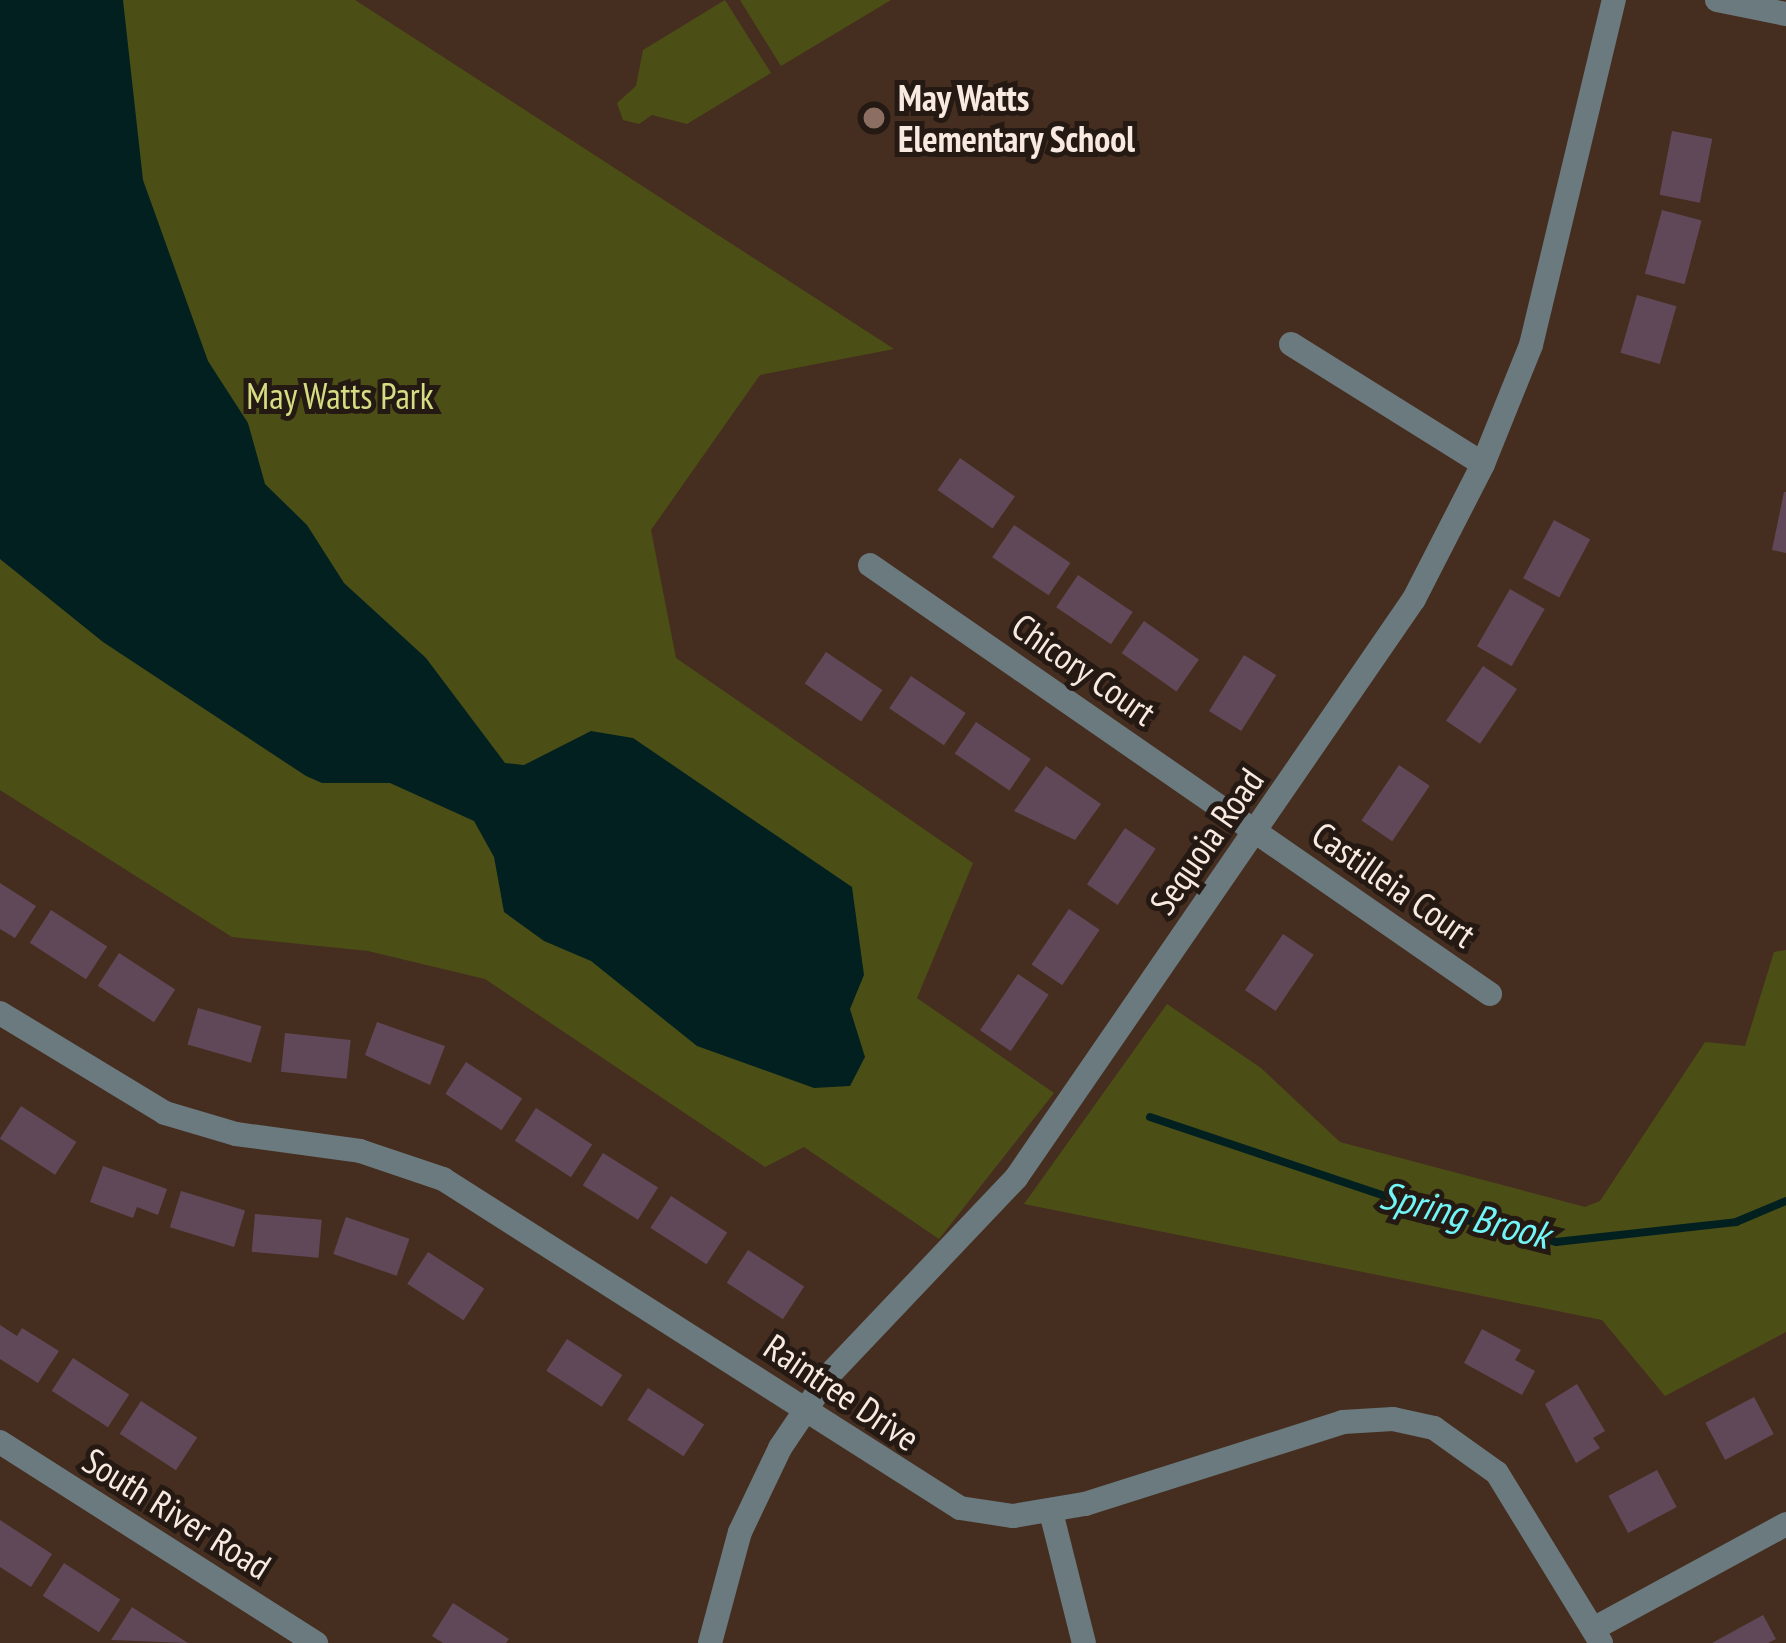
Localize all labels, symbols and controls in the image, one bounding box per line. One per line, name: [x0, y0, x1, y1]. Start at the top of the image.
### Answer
place label: May Watts Elementary School: [898, 75, 1136, 160]
marker: May Watts Elementary School: [861, 105, 887, 131]
park label: May Watts Park: [246, 374, 434, 418]
street label: Chicory Court: [1004, 604, 1164, 734]
street label: Sequoia Road: [1140, 760, 1272, 922]
street label: Castilleia Court: [1304, 812, 1484, 956]
water label: Spring Brook: [1375, 1171, 1555, 1259]
street label: Raintree Drive: [756, 1324, 928, 1460]
street label: South River Road: [75, 1438, 279, 1588]

